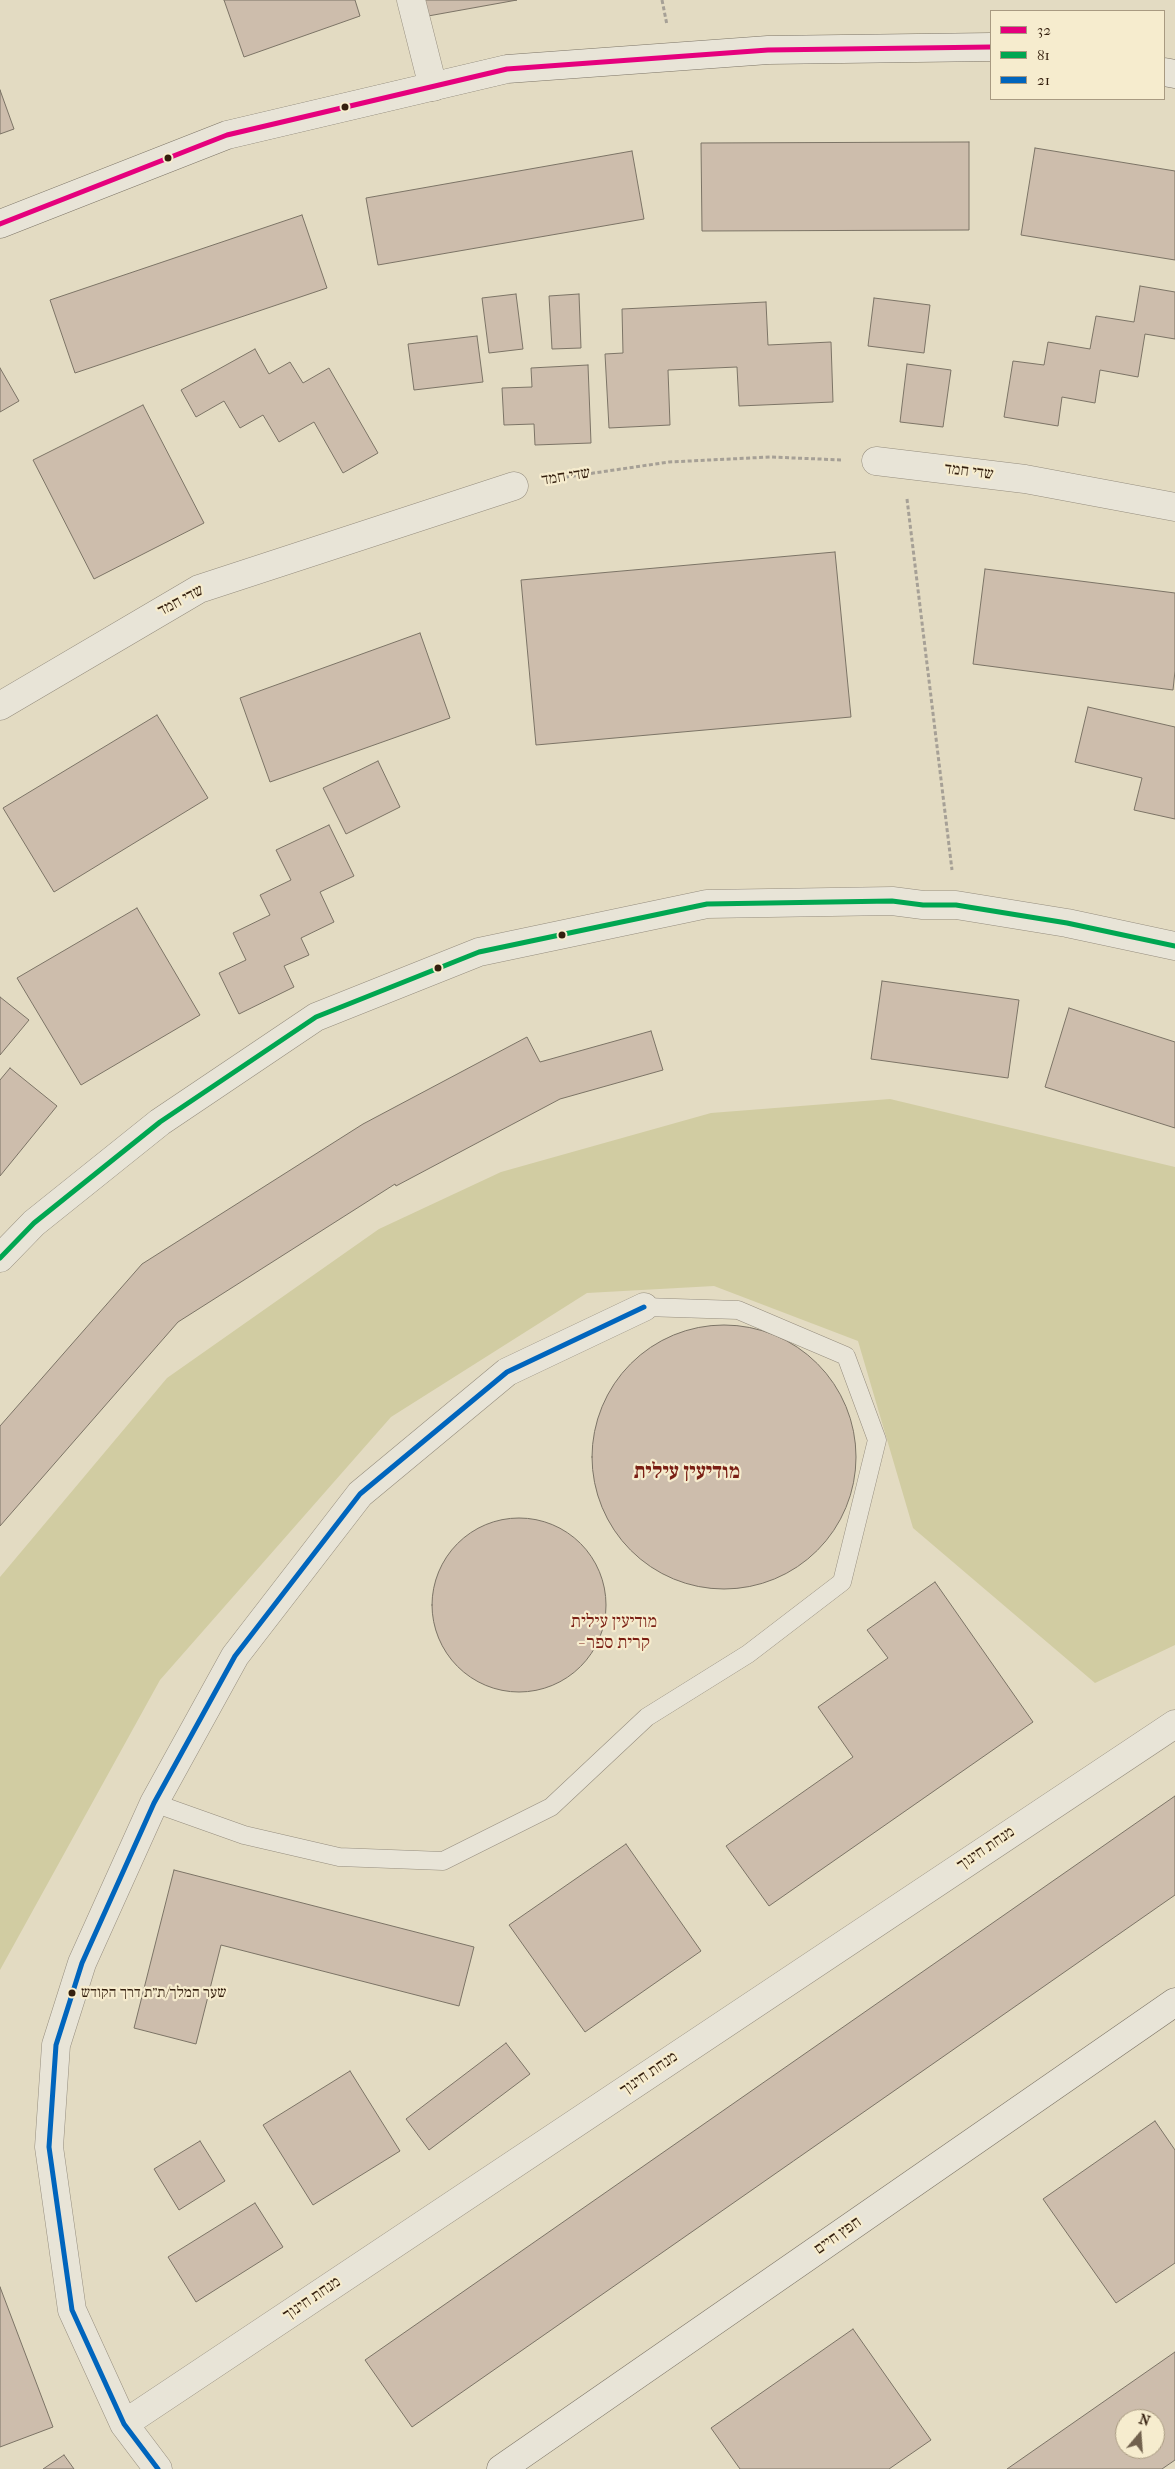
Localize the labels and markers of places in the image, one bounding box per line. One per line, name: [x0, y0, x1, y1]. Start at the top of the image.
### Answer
unlabelled marker: [340, 102, 350, 112]
unlabelled marker: [163, 153, 173, 163]
unlabelled marker: [557, 930, 567, 940]
unlabelled marker: [433, 963, 443, 973]
place label: שער המלך/ת״ת דרך הקודש: [81, 1984, 226, 2002]
marker: שער המלך/ת״ת דרך הקודש: [67, 1988, 77, 1998]

